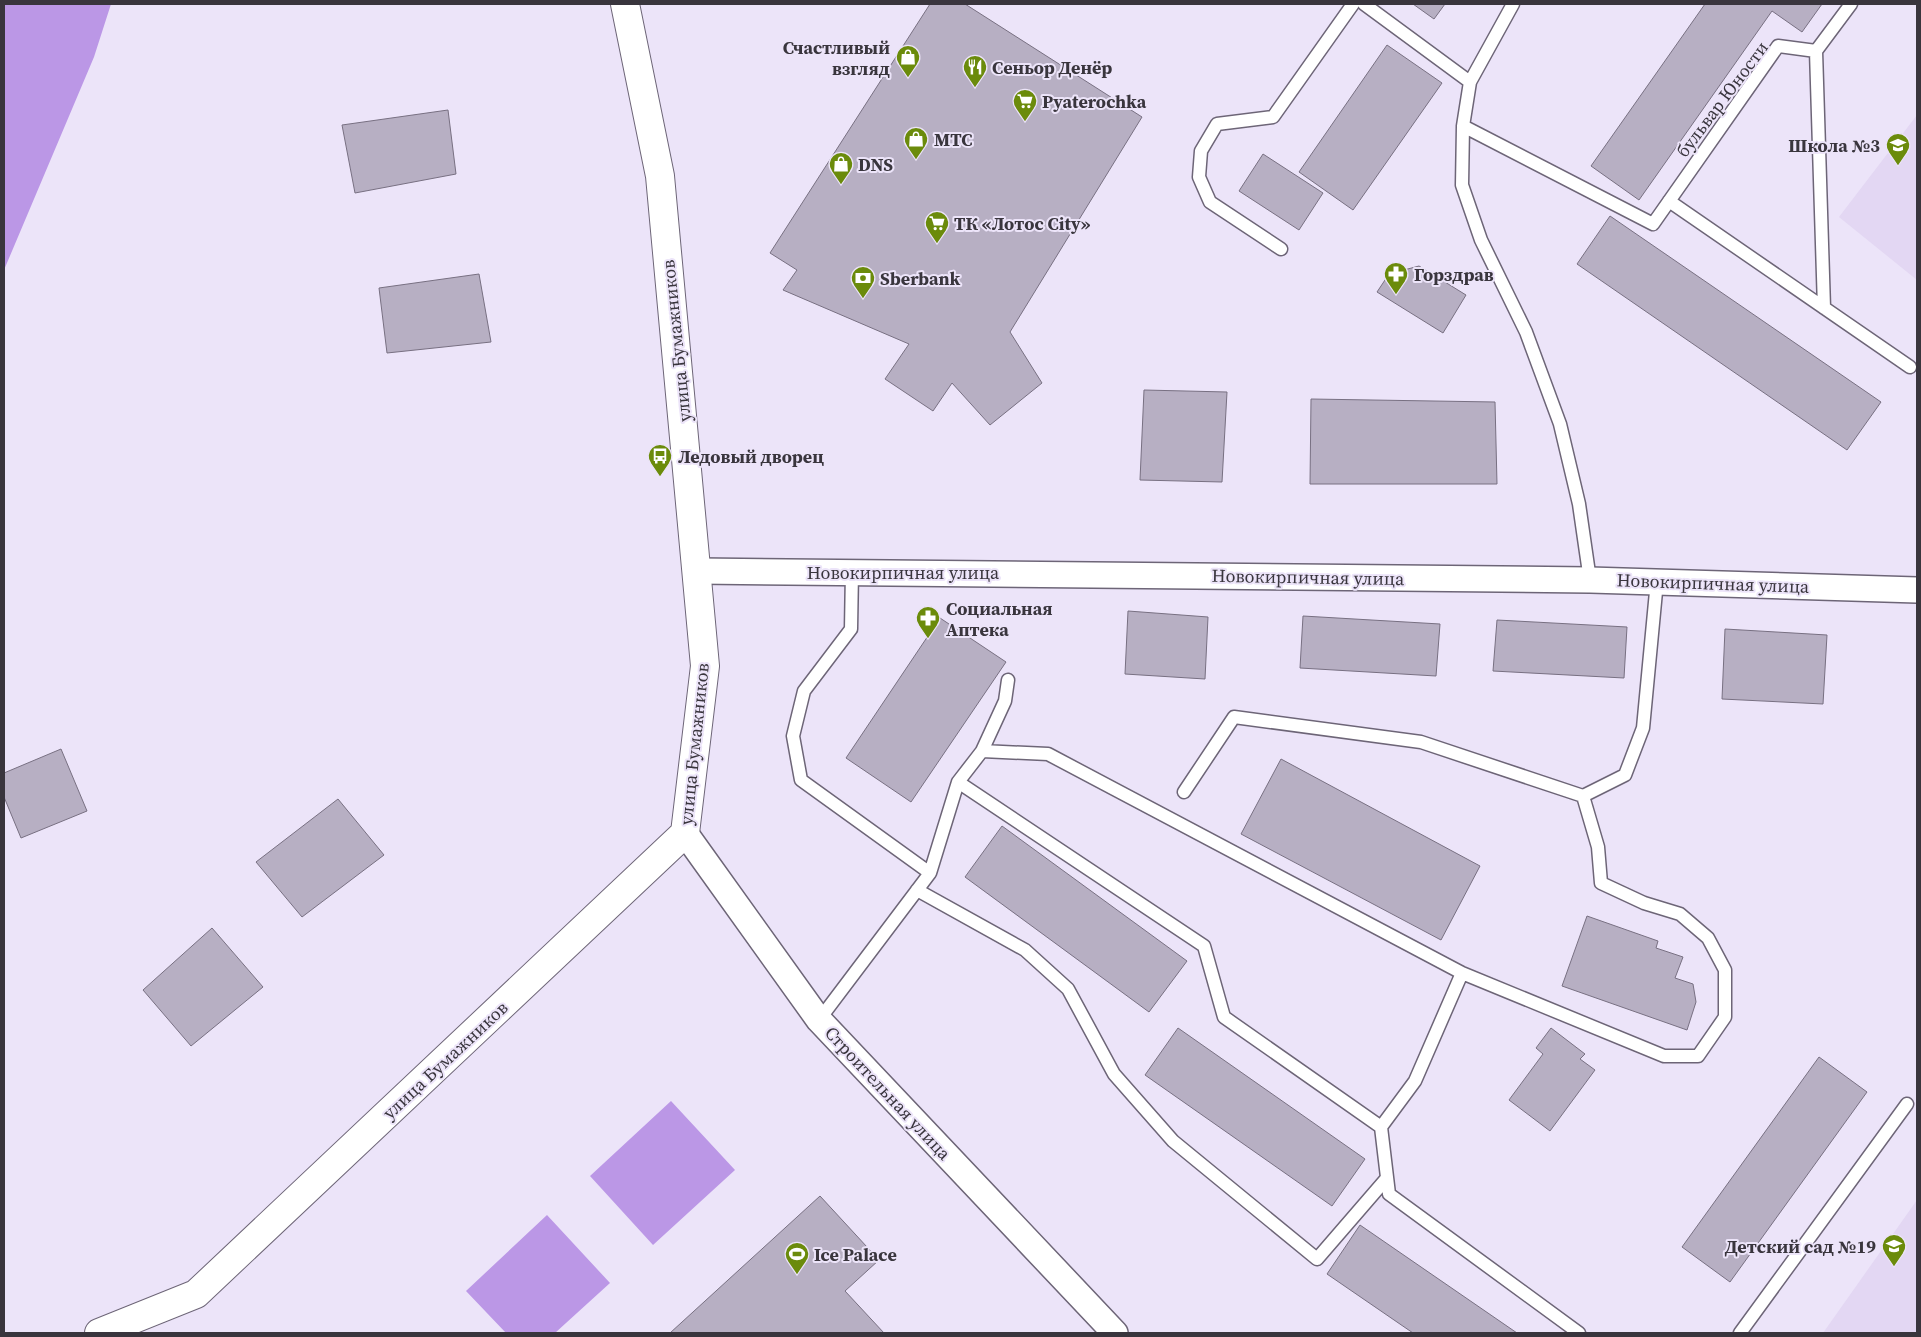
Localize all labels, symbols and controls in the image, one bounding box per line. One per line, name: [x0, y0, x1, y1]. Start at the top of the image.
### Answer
place label: Счастливый взгляд: [783, 35, 890, 81]
street label: бульвар Юности: [1670, 36, 1774, 162]
shop icon: Счастливый взгляд: [895, 44, 921, 78]
restaurant icon: Сеньор Денёр: [962, 54, 988, 88]
place label: Сеньор Денёр: [992, 55, 1112, 80]
supermarket icon: Pyaterochka: [1012, 88, 1038, 122]
place label: Pyaterochka: [1042, 89, 1147, 114]
shop icon: МТС: [903, 126, 929, 160]
place label: МТС: [934, 127, 972, 152]
school or university icon: Школа №3: [1885, 132, 1911, 166]
place label: Школа №3: [1788, 133, 1880, 158]
shop icon: DNS: [828, 151, 854, 185]
place label: DNS: [858, 152, 893, 177]
supermarket icon: ТК «Лотос City»: [924, 210, 950, 244]
place label: ТК «Лотос City»: [954, 211, 1090, 236]
street label: улица Бумажников: [655, 259, 697, 423]
pharmacy icon: Горздрав: [1383, 261, 1409, 295]
place label: Горздрав: [1414, 262, 1494, 287]
bank icon: Sberbank: [850, 265, 876, 299]
place label: Sberbank: [880, 266, 961, 291]
bus stop icon: Ледовый дворец: [647, 443, 673, 477]
place label: Ледовый дворец: [678, 444, 824, 469]
street label: Новокирпичная улица: [807, 560, 1000, 585]
street label: Новокирпичная улица: [1211, 563, 1405, 591]
street label: Новокирпичная улица: [1616, 567, 1811, 599]
place label: Социальная Аптека: [946, 596, 1053, 642]
pharmacy icon: Социальная Аптека: [915, 605, 941, 639]
street label: улица Бумажников: [673, 662, 715, 826]
street label: улица Бумажников: [377, 995, 513, 1125]
street label: Строительная улица: [819, 1021, 957, 1166]
school or university icon: Детский сад №19: [1881, 1233, 1907, 1267]
place label: Детский сад №19: [1725, 1234, 1876, 1259]
sports icon: Ice Palace: [784, 1241, 810, 1275]
place label: Ice Palace: [814, 1242, 897, 1267]

